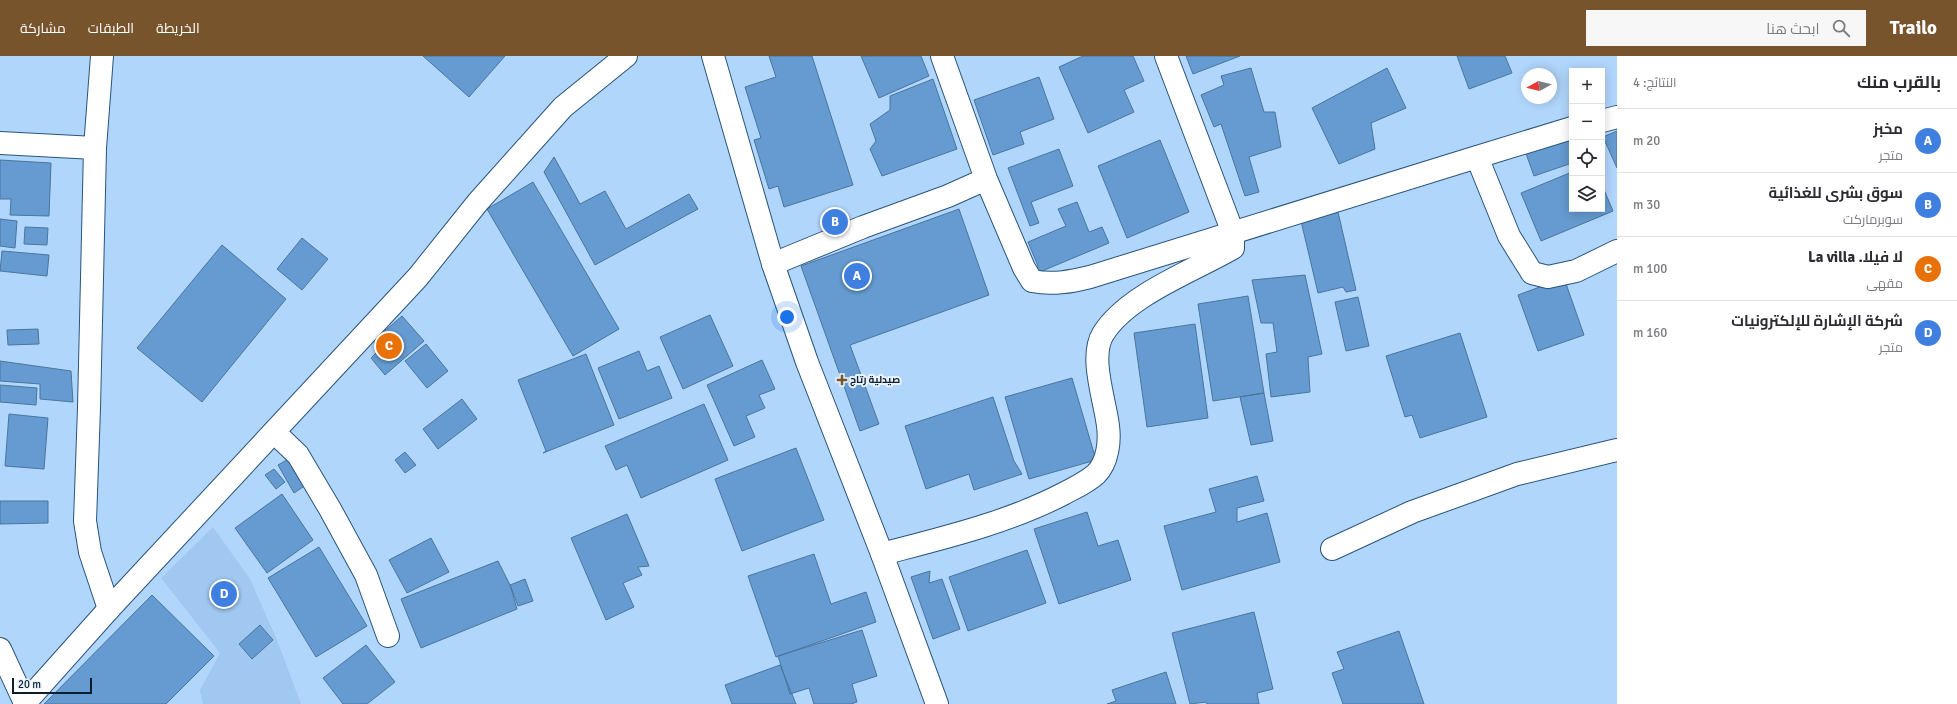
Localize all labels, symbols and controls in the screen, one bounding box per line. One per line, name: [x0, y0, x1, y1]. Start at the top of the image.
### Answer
search box: [1586, 10, 1866, 46]
text: Trailo: [1890, 16, 1937, 40]
icon: search: [1830, 17, 1852, 39]
text: مشاركة: [20, 20, 66, 37]
text: الطبقات: [88, 20, 134, 37]
text: الخريطة: [156, 20, 200, 37]
text: ابحث هنا: [1766, 20, 1820, 38]
north arrow: [1521, 68, 1557, 104]
map controls: [1569, 68, 1605, 212]
button: +: [1569, 68, 1605, 104]
text: بالقرب منك: [1857, 72, 1941, 93]
text: النتائج: 4: [1633, 75, 1677, 91]
button: −: [1569, 104, 1605, 140]
text: مخبز: [1873, 120, 1903, 138]
text: 20 m: [1633, 133, 1660, 149]
text: A: [1924, 133, 1932, 149]
button: locate: [1569, 140, 1605, 176]
text: متجر: [1879, 148, 1903, 164]
button: layers: [1569, 176, 1605, 212]
text: سوق بشرى للغذائية: [1769, 184, 1903, 202]
text: 30 m: [1633, 197, 1660, 213]
text: B: [1924, 197, 1932, 213]
pin: B: [822, 207, 848, 237]
text: سوبرماركت: [1843, 212, 1903, 228]
text: لا فيلا. La villa: [1808, 248, 1903, 266]
pin: A: [844, 261, 870, 291]
text: 100 m: [1633, 261, 1667, 277]
text: C: [1924, 261, 1932, 277]
text: مقهى: [1866, 276, 1903, 292]
your location: [777, 307, 797, 327]
text: شركة الإشارة للإلكترونيات: [1731, 312, 1903, 330]
text: 160 m: [1633, 325, 1667, 341]
text: D: [1924, 325, 1932, 341]
pin: C: [376, 331, 402, 361]
text: متجر: [1879, 340, 1903, 356]
place label: صيدلية رتاج: [850, 374, 900, 387]
marker: صيدلية رتاج: [837, 375, 847, 385]
pin: D: [211, 579, 237, 609]
scale bar: [12, 676, 92, 695]
text: 20 m: [18, 678, 41, 691]

